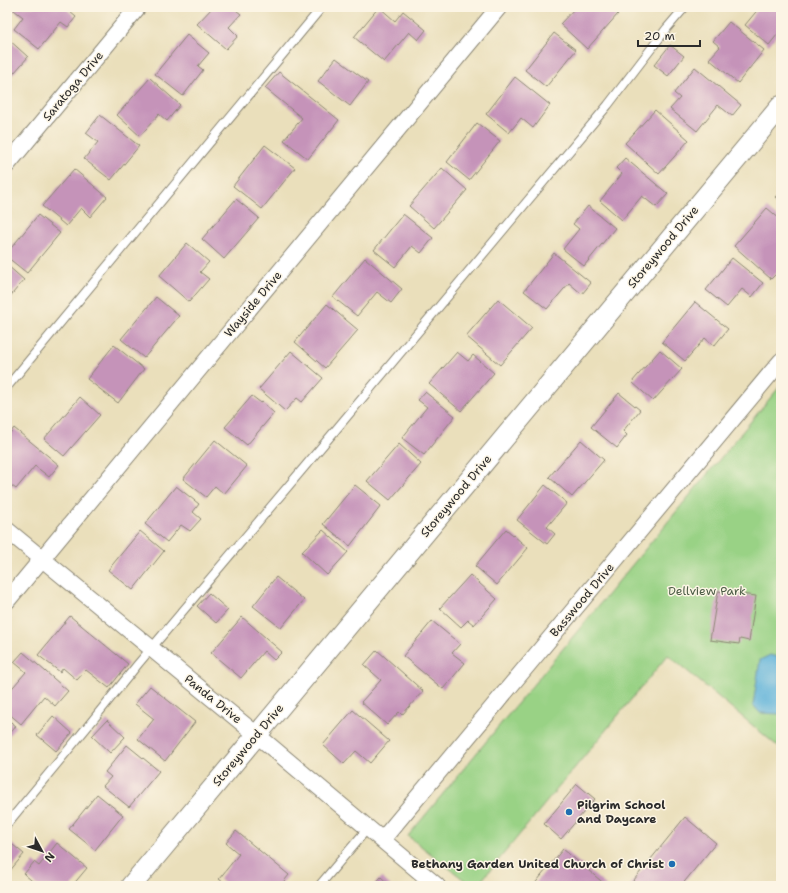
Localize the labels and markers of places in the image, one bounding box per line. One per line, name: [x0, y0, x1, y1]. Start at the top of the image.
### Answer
place label: Pilgrim School and Daycare: [577, 797, 665, 827]
marker: Pilgrim School and Daycare: [564, 807, 574, 817]
place label: Bethany Garden United Church of Christ: [411, 856, 664, 872]
marker: Bethany Garden United Church of Christ: [667, 859, 677, 869]

